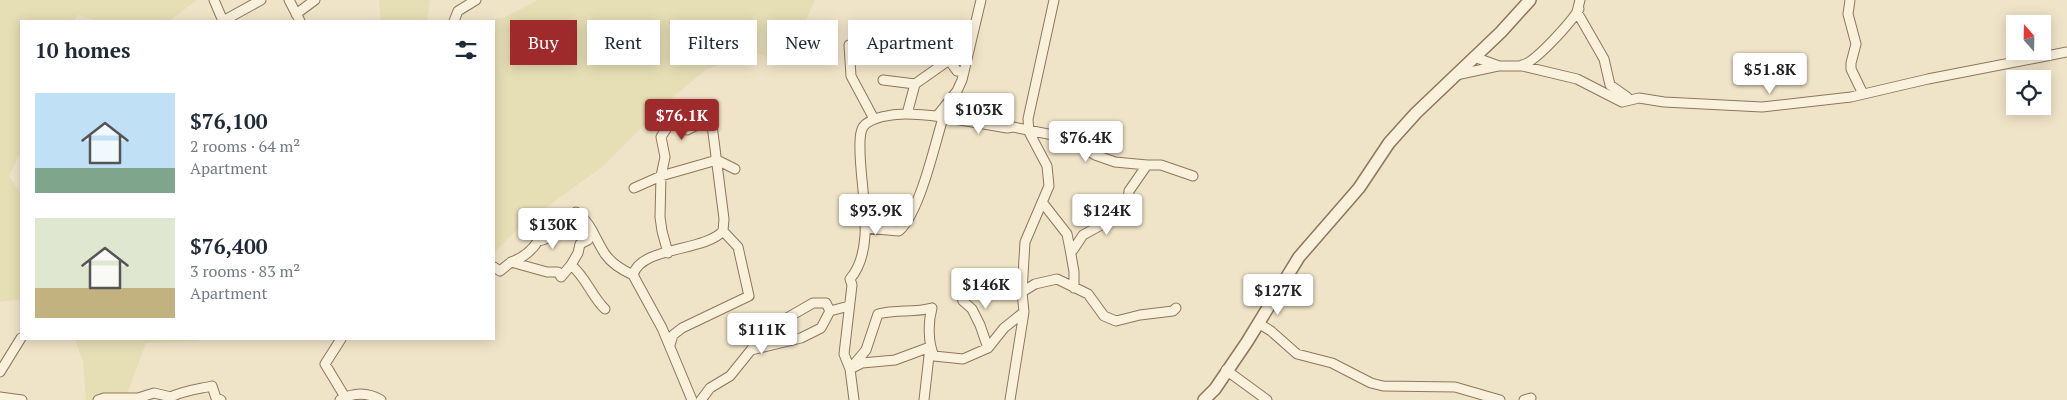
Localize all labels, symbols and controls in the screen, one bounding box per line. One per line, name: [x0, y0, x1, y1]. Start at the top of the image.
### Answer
north arrow: [2006, 15, 2051, 60]
map controls: [2006, 15, 2051, 115]
chip: Buy: [510, 20, 577, 65]
chip: Rent: [587, 20, 660, 65]
chip: Filters: [670, 20, 757, 65]
chip: New: [767, 20, 838, 65]
chip: Apartment: [848, 20, 972, 65]
text: 10 homes: [35, 36, 131, 64]
icon: filters: [452, 36, 480, 64]
pin: $51.8K: [1729, 52, 1811, 95]
text: $51.8K: [1744, 58, 1796, 80]
button: locate: [2006, 70, 2051, 115]
pin: $103K: [944, 92, 1014, 135]
pin: $76.1K: [641, 98, 723, 141]
text: $103K: [955, 98, 1003, 120]
text: $76.1K: [656, 104, 708, 126]
text: $76,100: [190, 107, 268, 135]
icon: home: [75, 113, 135, 173]
pin: $76.4K: [1045, 120, 1127, 163]
text: $76.4K: [1060, 126, 1112, 148]
text: 2 rooms · 64 m²: [190, 135, 300, 157]
text: Apartment: [190, 157, 267, 179]
pin: $93.9K: [835, 194, 917, 236]
pin: $124K: [1072, 194, 1142, 236]
text: $93.9K: [850, 199, 902, 221]
text: $124K: [1083, 199, 1131, 221]
pin: $130K: [518, 208, 588, 250]
text: $130K: [529, 213, 577, 235]
text: $76,400: [190, 232, 268, 260]
icon: home: [75, 238, 135, 298]
text: 3 rooms · 83 m²: [190, 260, 300, 282]
pin: $146K: [951, 268, 1021, 310]
text: $146K: [962, 273, 1010, 295]
pin: $127K: [1243, 274, 1313, 316]
text: $127K: [1254, 279, 1302, 301]
text: Apartment: [190, 282, 267, 304]
pin: $111K: [727, 312, 797, 355]
text: $111K: [738, 318, 786, 340]

